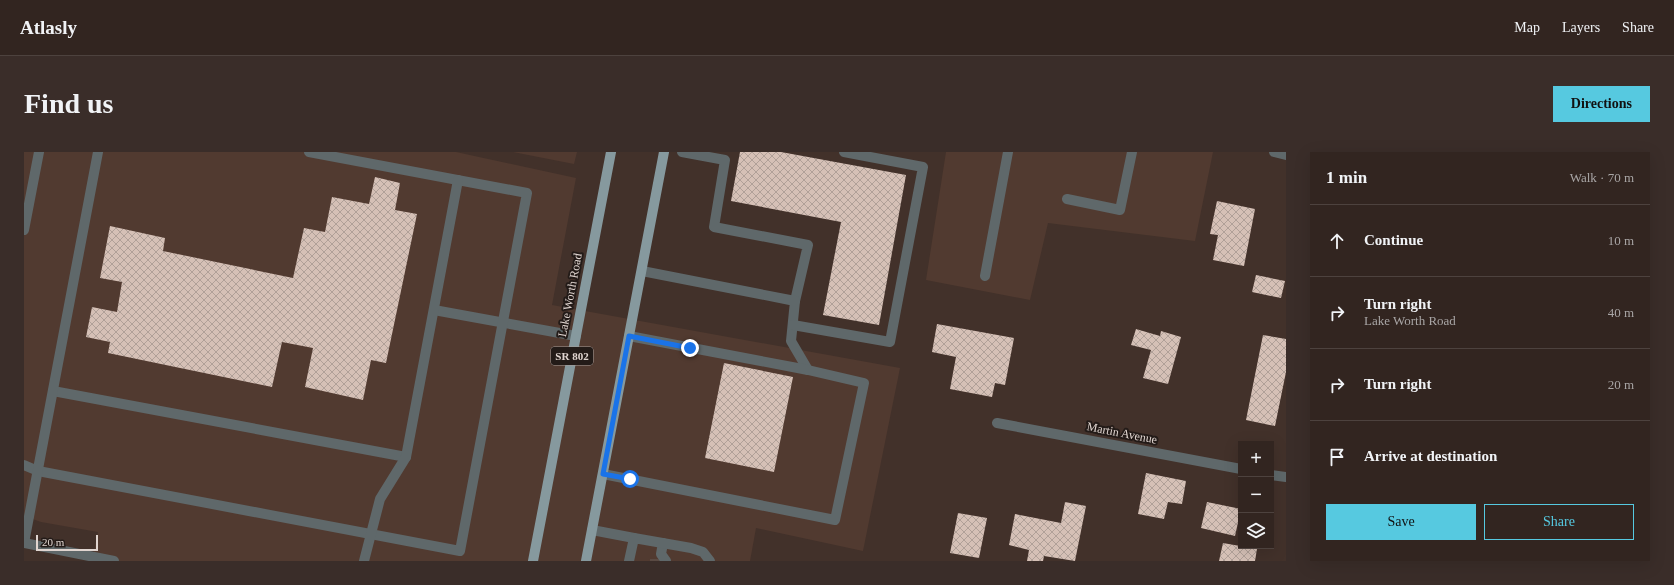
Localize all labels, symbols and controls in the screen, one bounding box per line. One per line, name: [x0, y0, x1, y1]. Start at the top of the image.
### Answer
text: Atlasly: [20, 17, 77, 38]
text: Map: [1514, 20, 1540, 35]
text: Layers: [1562, 20, 1600, 35]
text: Share: [1622, 20, 1654, 35]
button: Directions: [1553, 86, 1650, 122]
text: Find us: [24, 88, 114, 119]
text: 1 min: [1326, 168, 1367, 187]
text: Walk · 70 m: [1570, 170, 1634, 185]
icon: ahead: [1326, 230, 1348, 252]
text: Continue: [1364, 232, 1423, 248]
text: 10 m: [1608, 233, 1634, 248]
street label: Lake Worth Road: [555, 252, 585, 338]
text: Turn right: [1364, 296, 1431, 312]
icon: right: [1326, 302, 1348, 324]
text: 40 m: [1608, 305, 1634, 320]
text: Lake Worth Road: [1364, 313, 1456, 328]
route end: [681, 339, 699, 357]
road number: SR 802: [551, 347, 593, 365]
icon: right: [1326, 374, 1348, 396]
text: Turn right: [1364, 376, 1431, 392]
text: 20 m: [1608, 377, 1634, 392]
street label: Martin Avenue: [1086, 419, 1158, 447]
map controls: [1238, 441, 1274, 549]
button: +: [1238, 441, 1274, 477]
icon: arrive: [1326, 446, 1348, 468]
text: Arrive at destination: [1364, 448, 1497, 464]
route start: [621, 470, 639, 488]
button: −: [1238, 477, 1274, 513]
button: Save: [1326, 504, 1476, 540]
button: Share: [1484, 504, 1634, 540]
button: layers: [1238, 513, 1274, 549]
scale bar: [36, 533, 98, 552]
text: 20 m: [42, 536, 64, 548]

